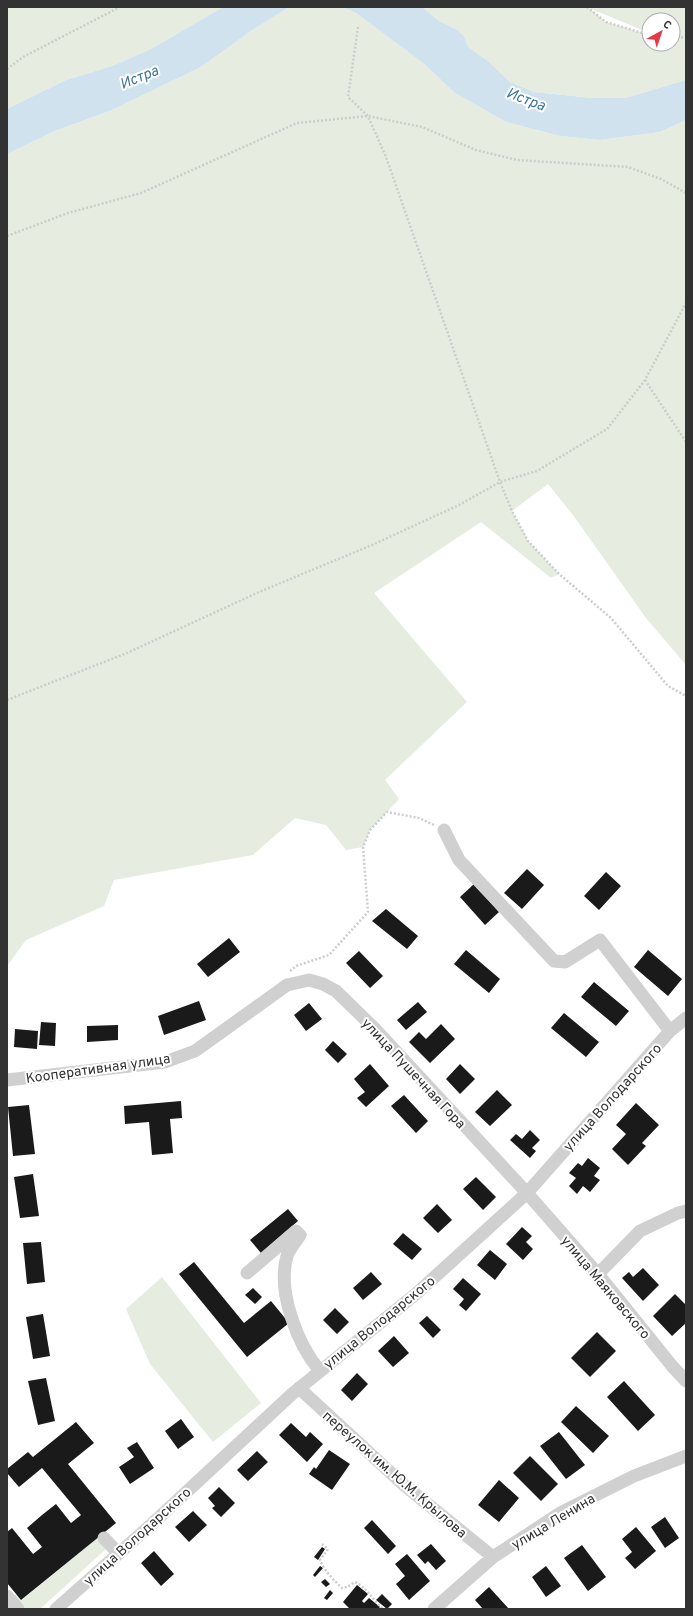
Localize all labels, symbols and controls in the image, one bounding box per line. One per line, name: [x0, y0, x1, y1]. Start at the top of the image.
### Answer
north arrow: [641, 12, 681, 52]
text: С: [660, 17, 674, 33]
water label: Истра: [117, 62, 162, 95]
water label: Истра: [503, 84, 548, 117]
street label: улица Пушечная Гора: [357, 1015, 469, 1133]
street label: улица Володарского: [560, 1041, 666, 1155]
street label: Кооперативная улица: [25, 1051, 172, 1088]
street label: улица Маяковского: [557, 1233, 653, 1343]
street label: улица Володарского: [321, 1273, 439, 1373]
street label: переулок им. Ю.М. Крылова: [318, 1408, 470, 1542]
street label: улица Володарского: [81, 1484, 195, 1590]
street label: улица Ленина: [509, 1491, 599, 1554]

